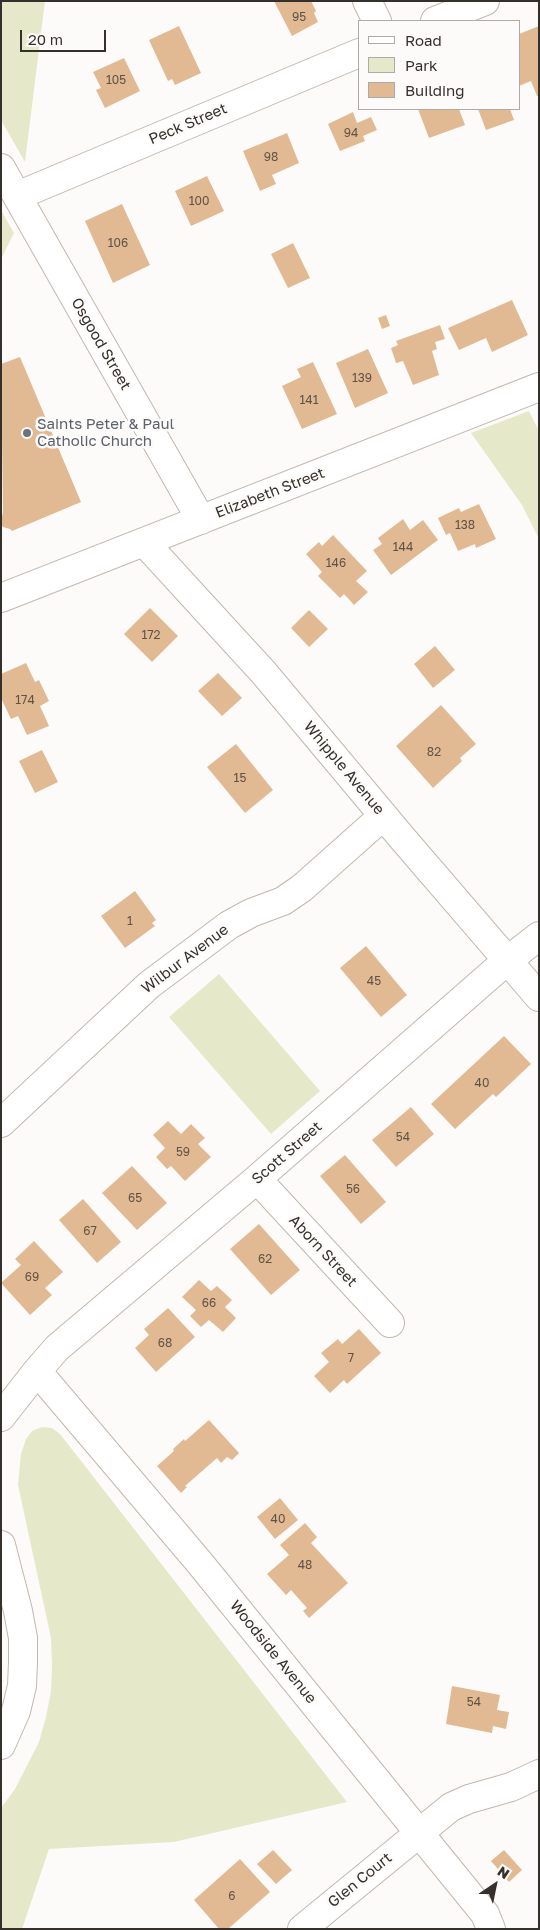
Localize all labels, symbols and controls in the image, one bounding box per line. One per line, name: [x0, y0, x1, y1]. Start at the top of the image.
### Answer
house number: 95: [292, 10, 306, 24]
scale bar: [22, 20, 109, 52]
legend: [358, 20, 520, 110]
text: 20 m: [28, 30, 63, 48]
text: Road: [405, 31, 442, 49]
text: Park: [405, 56, 437, 74]
house number: 105: [106, 73, 126, 87]
text: Building: [405, 81, 465, 99]
street label: Peck Street: [146, 99, 230, 149]
house number: 94: [344, 126, 358, 140]
house number: 98: [264, 150, 278, 164]
house number: 100: [189, 194, 209, 208]
house number: 106: [108, 236, 128, 250]
street label: Osgood Street: [67, 295, 135, 393]
house number: 139: [352, 371, 372, 385]
house number: 141: [300, 393, 318, 407]
place label: Saints Peter & Paul Catholic Church: [37, 415, 174, 450]
marker: Saints Peter & Paul Catholic Church: [21, 427, 33, 439]
street label: Elizabeth Street: [213, 464, 327, 522]
house number: 138: [455, 518, 475, 532]
house number: 144: [393, 540, 413, 554]
house number: 146: [326, 556, 346, 570]
house number: 172: [141, 628, 161, 642]
house number: 174: [15, 693, 35, 707]
street label: Whipple Avenue: [300, 718, 388, 818]
house number: 82: [427, 745, 441, 759]
house number: 15: [234, 771, 246, 785]
house number: 1: [127, 914, 133, 928]
street label: Wilbur Avenue: [138, 920, 232, 998]
house number: 45: [367, 974, 381, 988]
house number: 40: [475, 1076, 489, 1090]
street label: Scott Street: [248, 1118, 326, 1188]
house number: 54: [396, 1130, 410, 1144]
house number: 59: [176, 1145, 190, 1159]
house number: 56: [346, 1182, 360, 1196]
house number: 65: [128, 1191, 142, 1205]
street label: Aborn Street: [285, 1211, 361, 1291]
house number: 67: [83, 1224, 97, 1238]
house number: 62: [258, 1252, 272, 1266]
house number: 69: [25, 1270, 39, 1284]
house number: 66: [202, 1296, 216, 1310]
house number: 68: [158, 1336, 172, 1350]
house number: 7: [348, 1351, 354, 1365]
house number: 40: [271, 1512, 285, 1526]
house number: 48: [298, 1558, 312, 1572]
street label: Woodside Avenue: [226, 1597, 320, 1707]
house number: 54: [467, 1695, 481, 1709]
street label: Glen Court: [324, 1849, 396, 1911]
north arrow: [470, 1860, 520, 1910]
text: N: [494, 1862, 513, 1882]
house number: 6: [228, 1889, 236, 1903]

